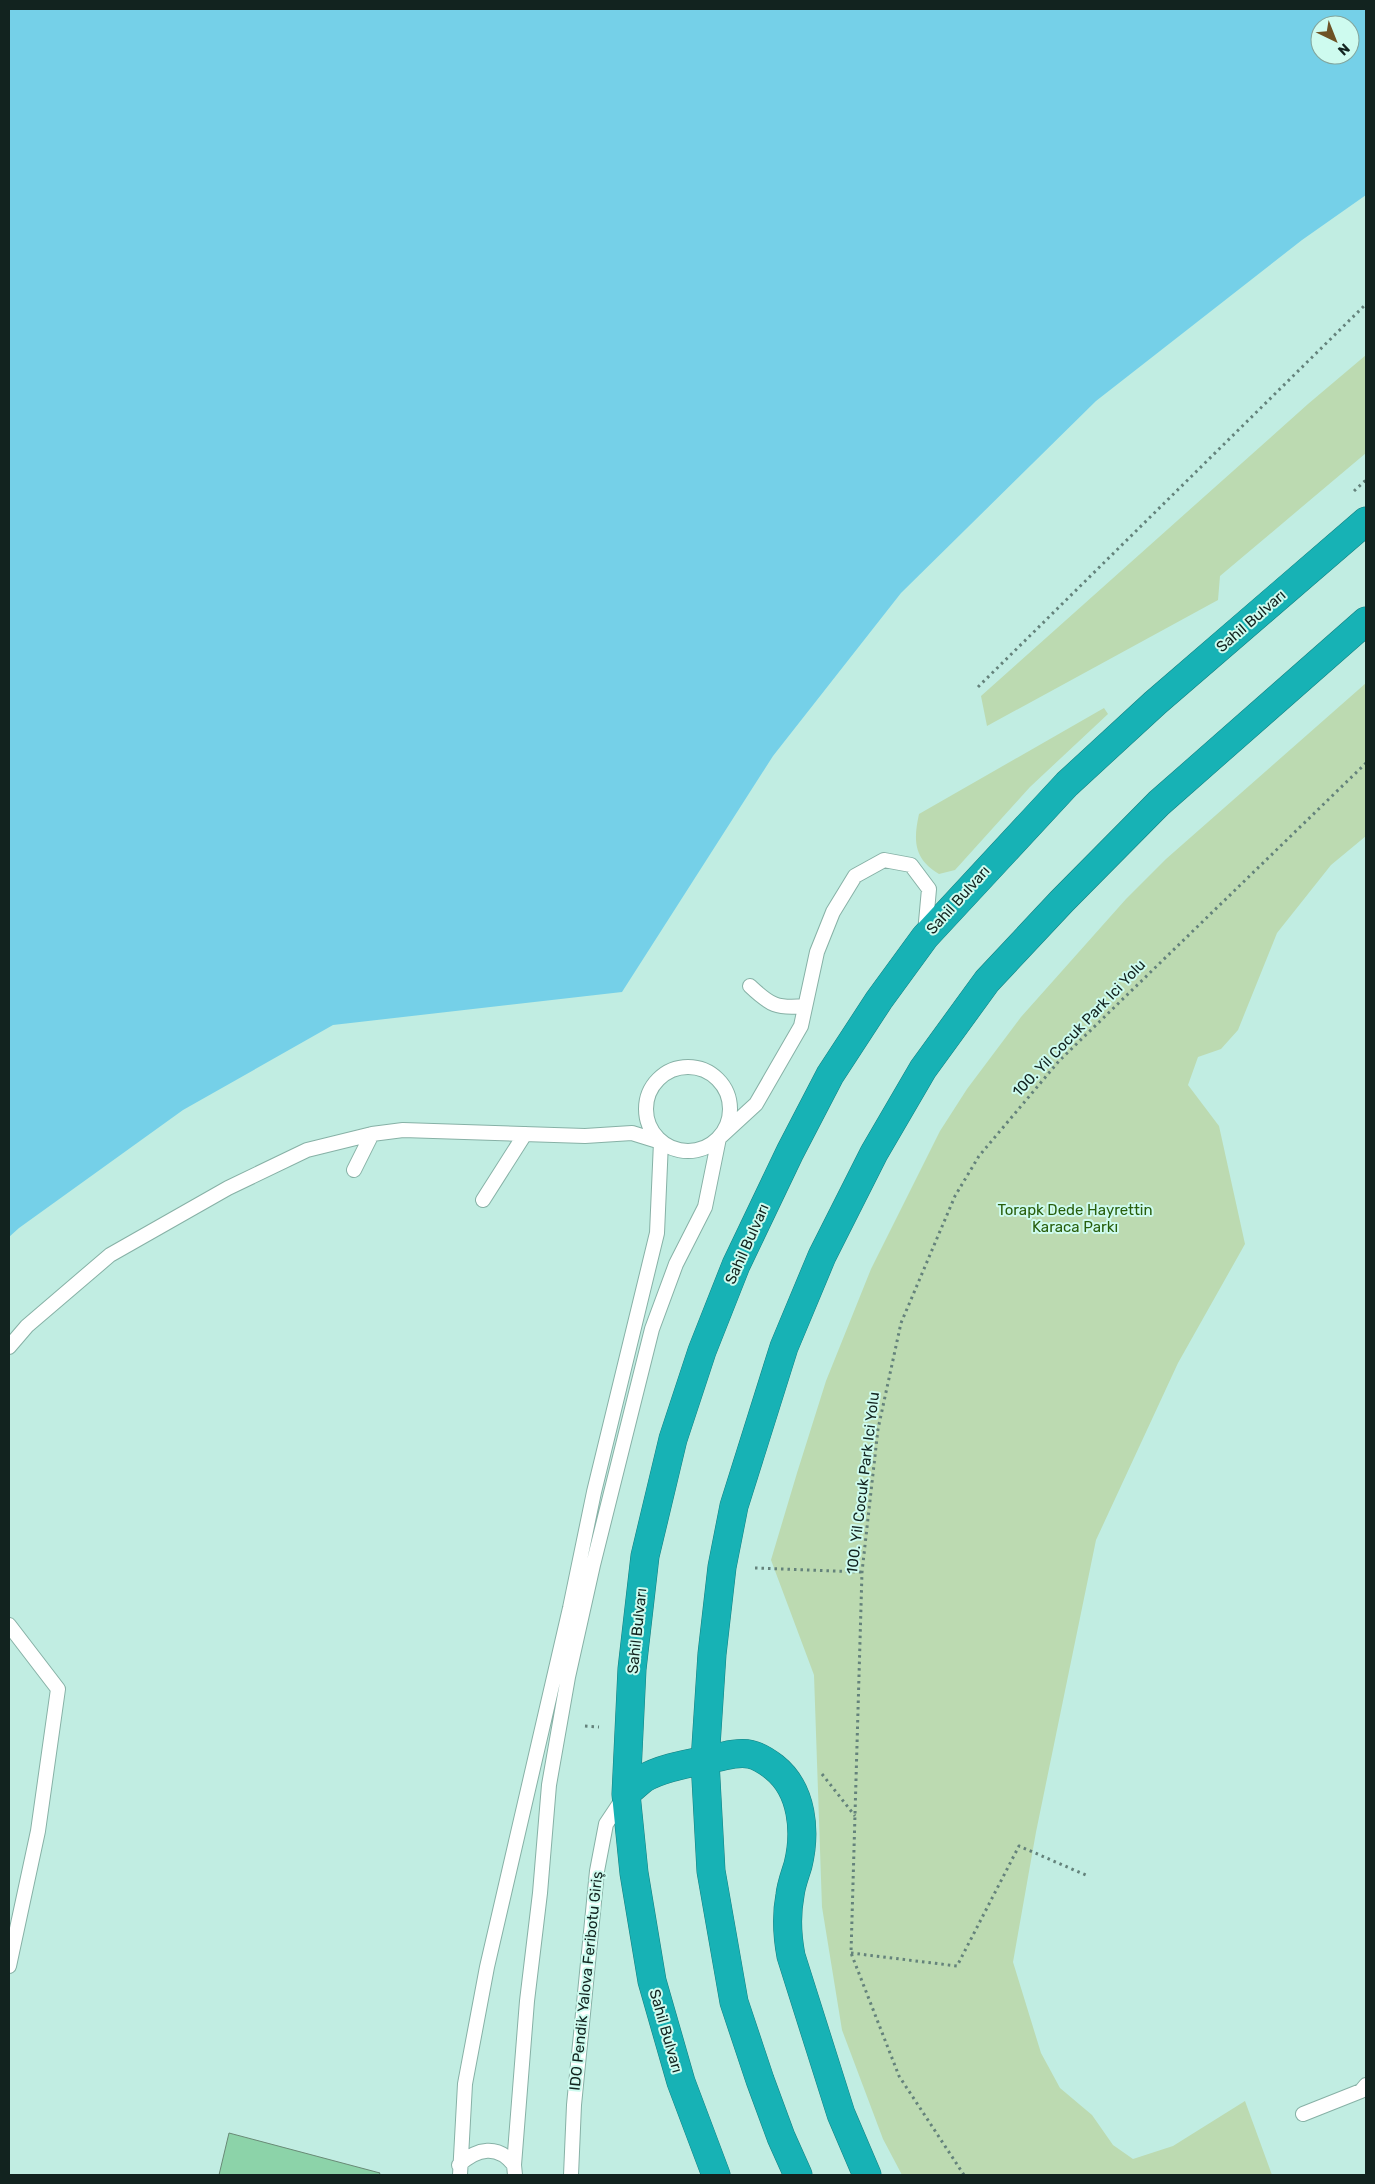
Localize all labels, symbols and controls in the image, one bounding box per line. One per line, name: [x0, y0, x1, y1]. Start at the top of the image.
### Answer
north arrow: [1310, 15, 1360, 65]
text: N: [1334, 39, 1353, 59]
street label: Sahil Bulvarı: [1213, 586, 1289, 656]
street label: Sahil Bulvarı: [923, 862, 993, 938]
street label: 100. Yil Cocuk Park Ici Yolu: [1009, 956, 1149, 1100]
street label: Sahil Bulvarı: [721, 1201, 773, 1287]
park label: Torapk Dede Hayrettin Karaca Parkı: [997, 1201, 1153, 1236]
street label: 100. Yil Cocuk Park Ici Yolu: [843, 1391, 883, 1575]
street label: Sahil Bulvarı: [624, 1587, 650, 1675]
street label: IDO Pendik Yalova Feribotu Giriş: [566, 1870, 607, 2091]
street label: Sahil Bulvarı: [645, 1987, 687, 2075]

